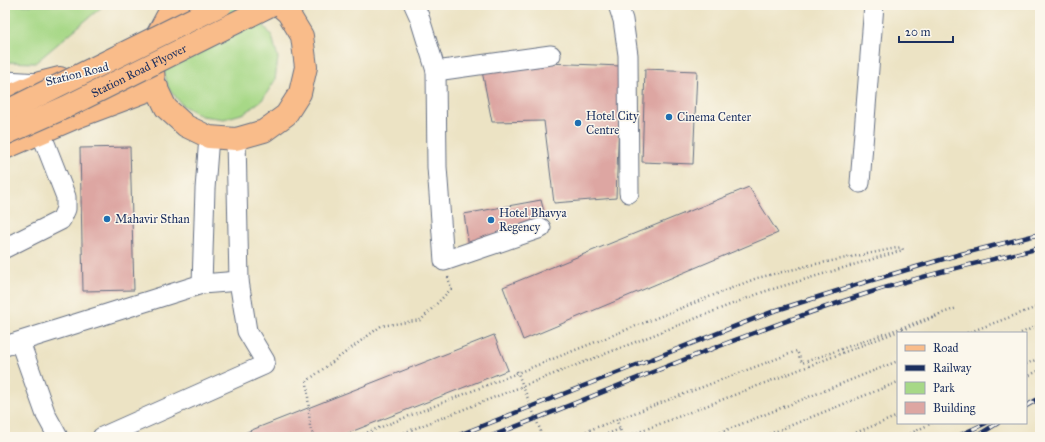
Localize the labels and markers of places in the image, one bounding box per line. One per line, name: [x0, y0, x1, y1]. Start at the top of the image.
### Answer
place label: Hotel City Centre: [586, 109, 639, 137]
place label: Cinema Center: [677, 110, 752, 124]
marker: Cinema Center: [664, 112, 674, 122]
marker: Hotel City Centre: [573, 118, 583, 128]
place label: Hotel Bhavya Regency: [499, 206, 567, 235]
place label: Mahavir Sthan: [115, 212, 190, 226]
marker: Mahavir Sthan: [102, 214, 112, 224]
marker: Hotel Bhavya Regency: [486, 215, 496, 225]

